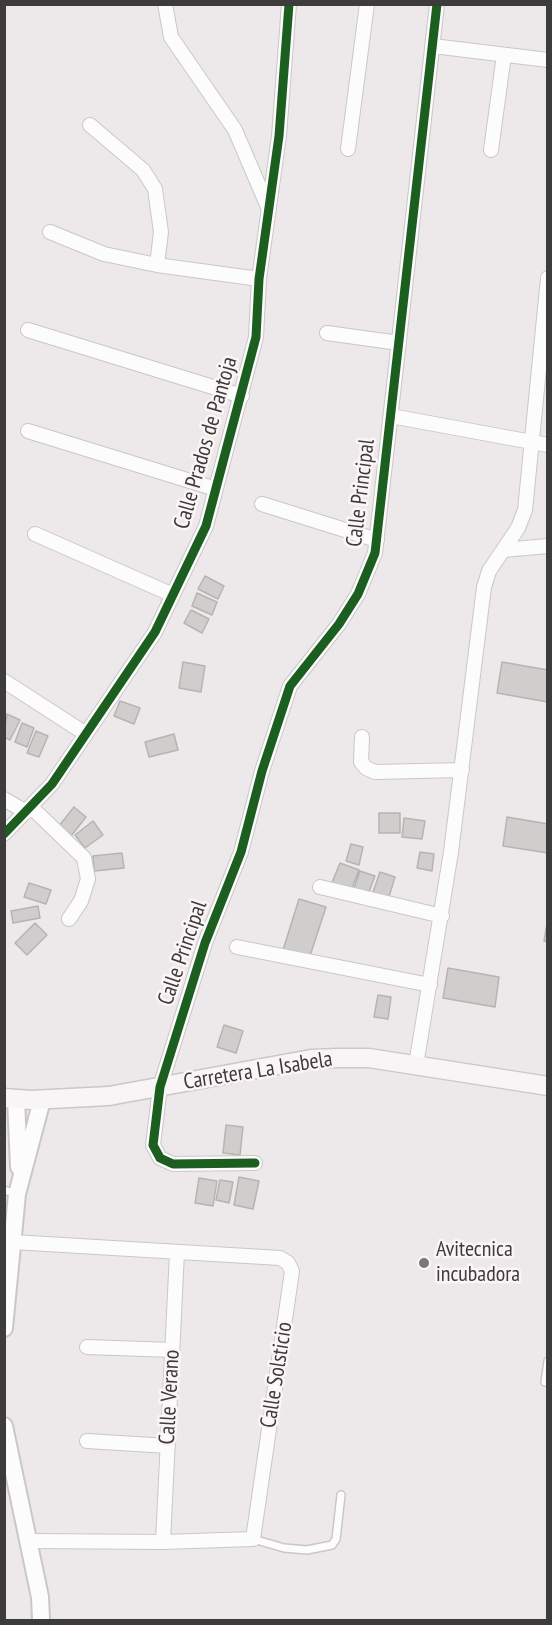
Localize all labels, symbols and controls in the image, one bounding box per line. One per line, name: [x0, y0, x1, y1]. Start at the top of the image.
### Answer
street label: Calle Prados de Pantoja: [169, 354, 243, 532]
street label: Calle Principal: [341, 438, 381, 548]
street label: Calle Principal: [153, 897, 213, 1009]
street label: Carretera La Isabela: [182, 1046, 334, 1096]
place label: Avitecnica incubadora: [436, 1237, 520, 1288]
marker: Avitecnica incubadora: [417, 1256, 431, 1270]
street label: Calle Solsticio: [256, 1320, 298, 1430]
street label: Calle Verano: [154, 1349, 186, 1445]

